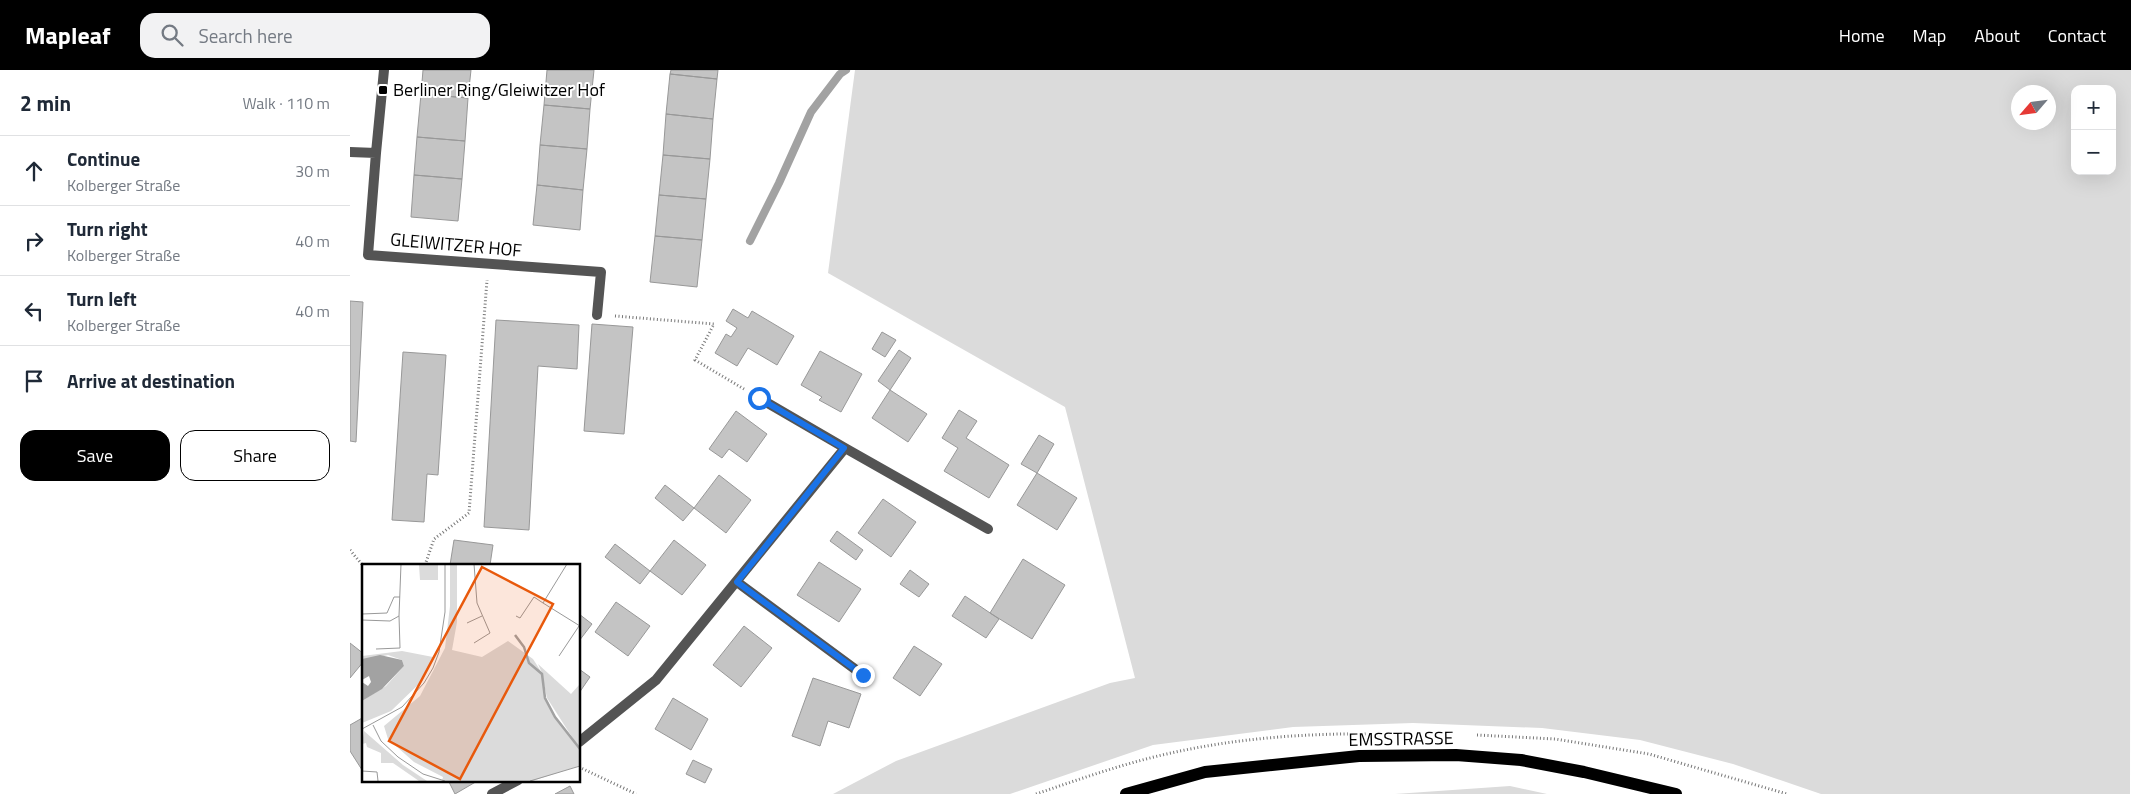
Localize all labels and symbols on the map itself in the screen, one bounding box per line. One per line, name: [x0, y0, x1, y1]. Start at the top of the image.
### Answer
place label: Berliner Ring/Gleiwitzer Hof: [393, 76, 605, 103]
marker: Berliner Ring/Gleiwitzer Hof: [377, 84, 389, 96]
north arrow: [2011, 85, 2056, 130]
street label: GLEIWITZER HOF: [389, 225, 523, 264]
route start: [748, 387, 771, 410]
inset map: [362, 564, 580, 782]
route end: [852, 664, 875, 687]
street label: EMSSTRASSE: [1348, 724, 1454, 753]

